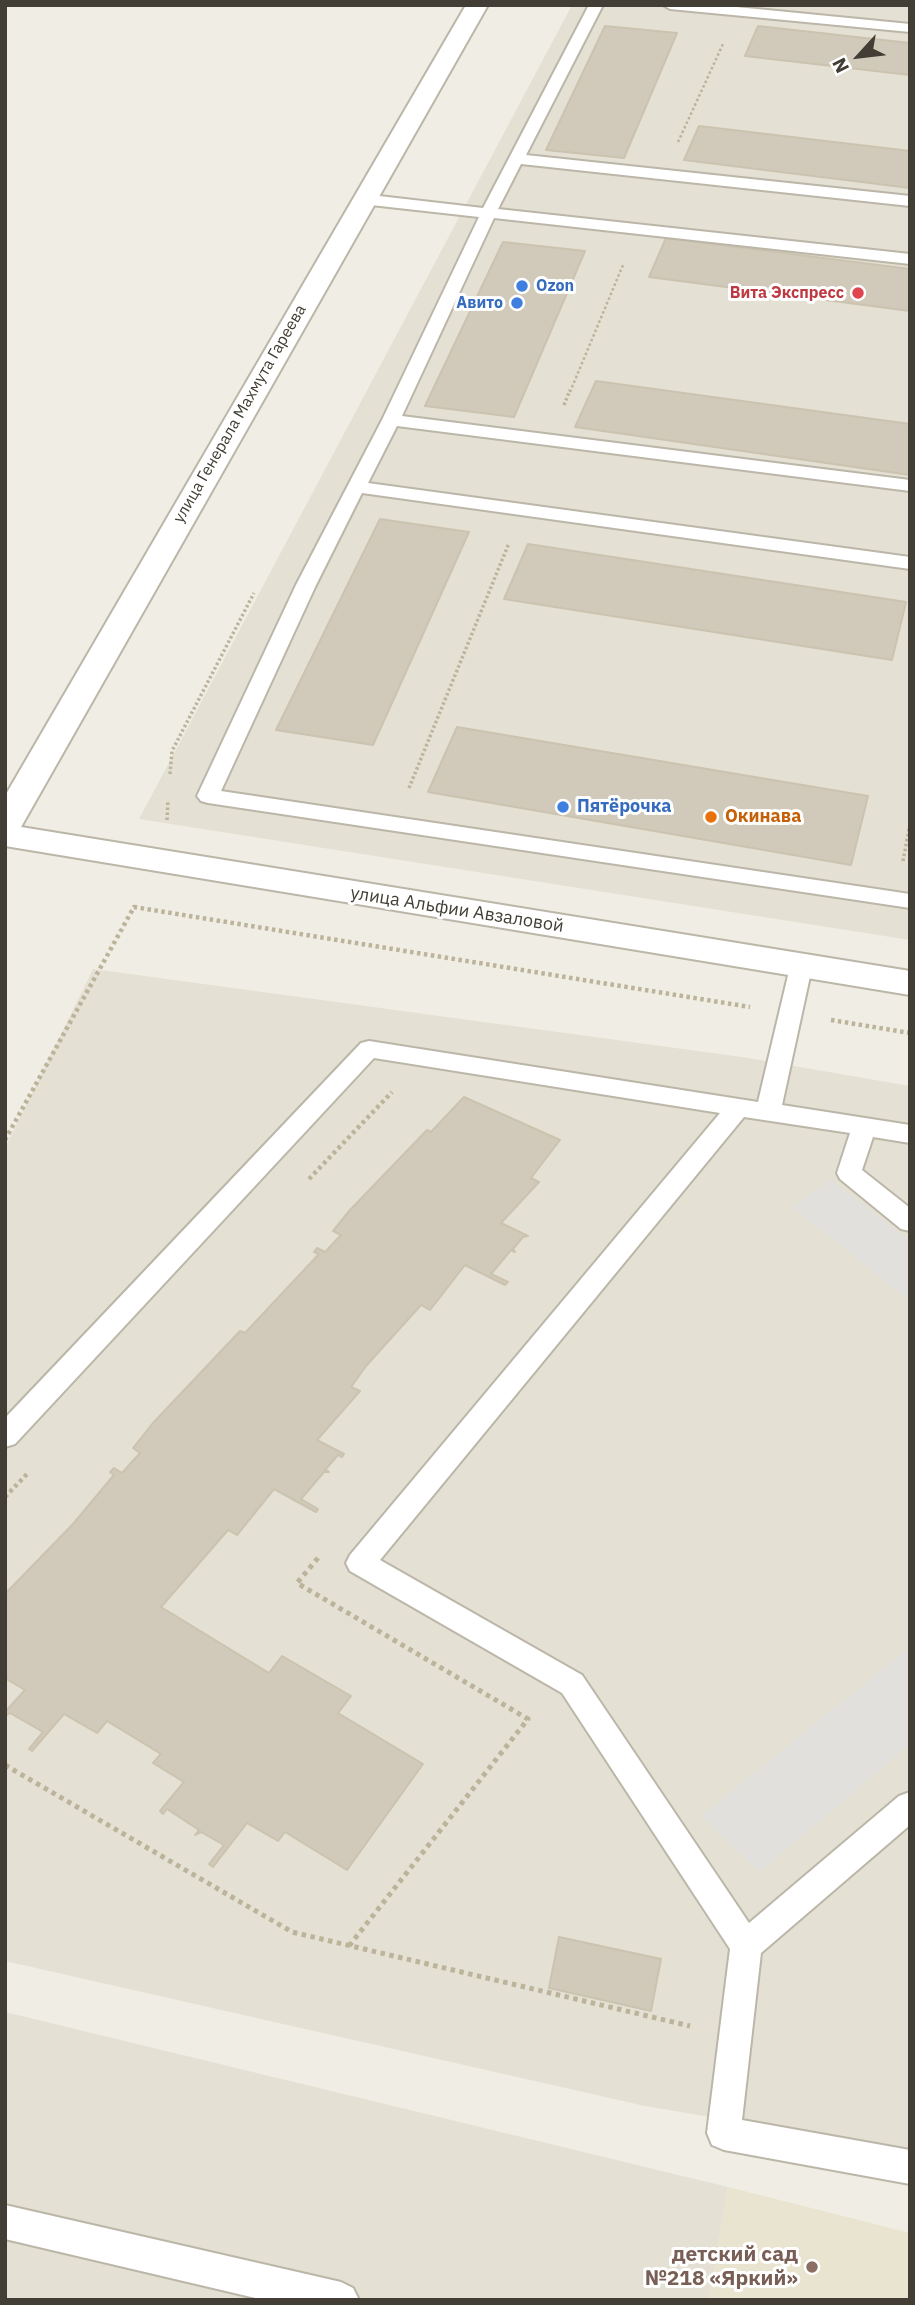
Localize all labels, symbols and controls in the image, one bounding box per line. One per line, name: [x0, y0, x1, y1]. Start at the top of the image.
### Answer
north arrow: [824, 21, 894, 91]
text: N: [826, 54, 854, 77]
place label: Ozon: [536, 276, 574, 296]
marker: Ozon: [514, 278, 530, 294]
place label: Вита Экспресс: [730, 283, 844, 303]
marker: Вита Экспресс: [850, 285, 866, 301]
place label: Авито: [456, 293, 503, 313]
marker: Авито: [509, 295, 525, 311]
street label: улица Генерала Махмута Гареева: [169, 301, 311, 527]
place label: Пятёрочка: [577, 796, 671, 818]
marker: Пятёрочка: [555, 799, 571, 815]
place label: Окинава: [725, 806, 801, 828]
marker: Окинава: [703, 809, 719, 825]
street label: улица Альфии Авзаловой: [349, 882, 565, 938]
place label: детский сад №218 «Яркий»: [644, 2242, 798, 2292]
marker: детский сад №218 «Яркий»: [804, 2259, 820, 2275]

